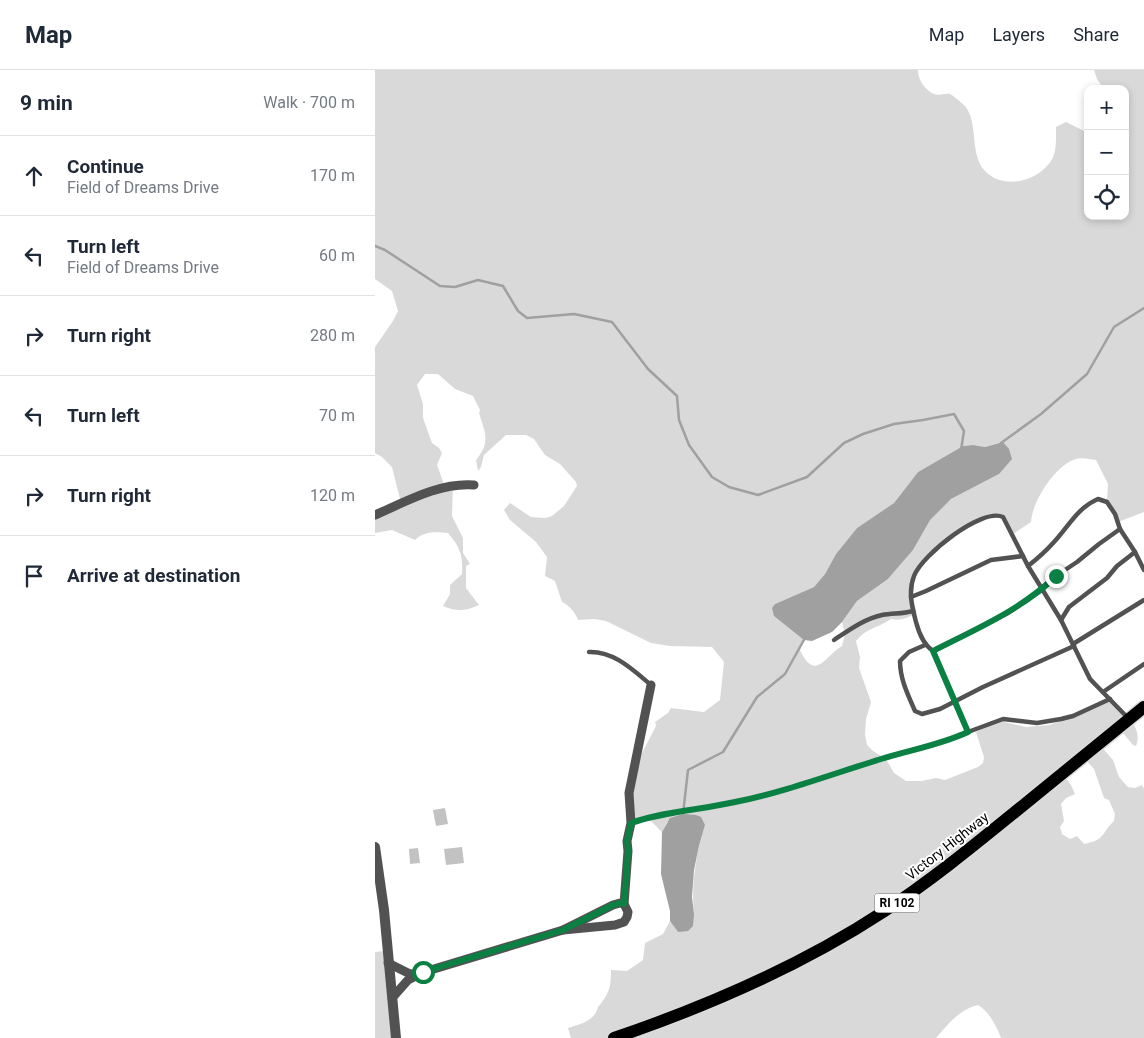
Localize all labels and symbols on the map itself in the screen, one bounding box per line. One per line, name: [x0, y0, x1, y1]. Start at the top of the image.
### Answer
route end: [1045, 565, 1068, 588]
street label: Victory Highway: [902, 808, 992, 883]
road number: RI 102: [875, 894, 919, 912]
route start: [412, 961, 435, 984]

